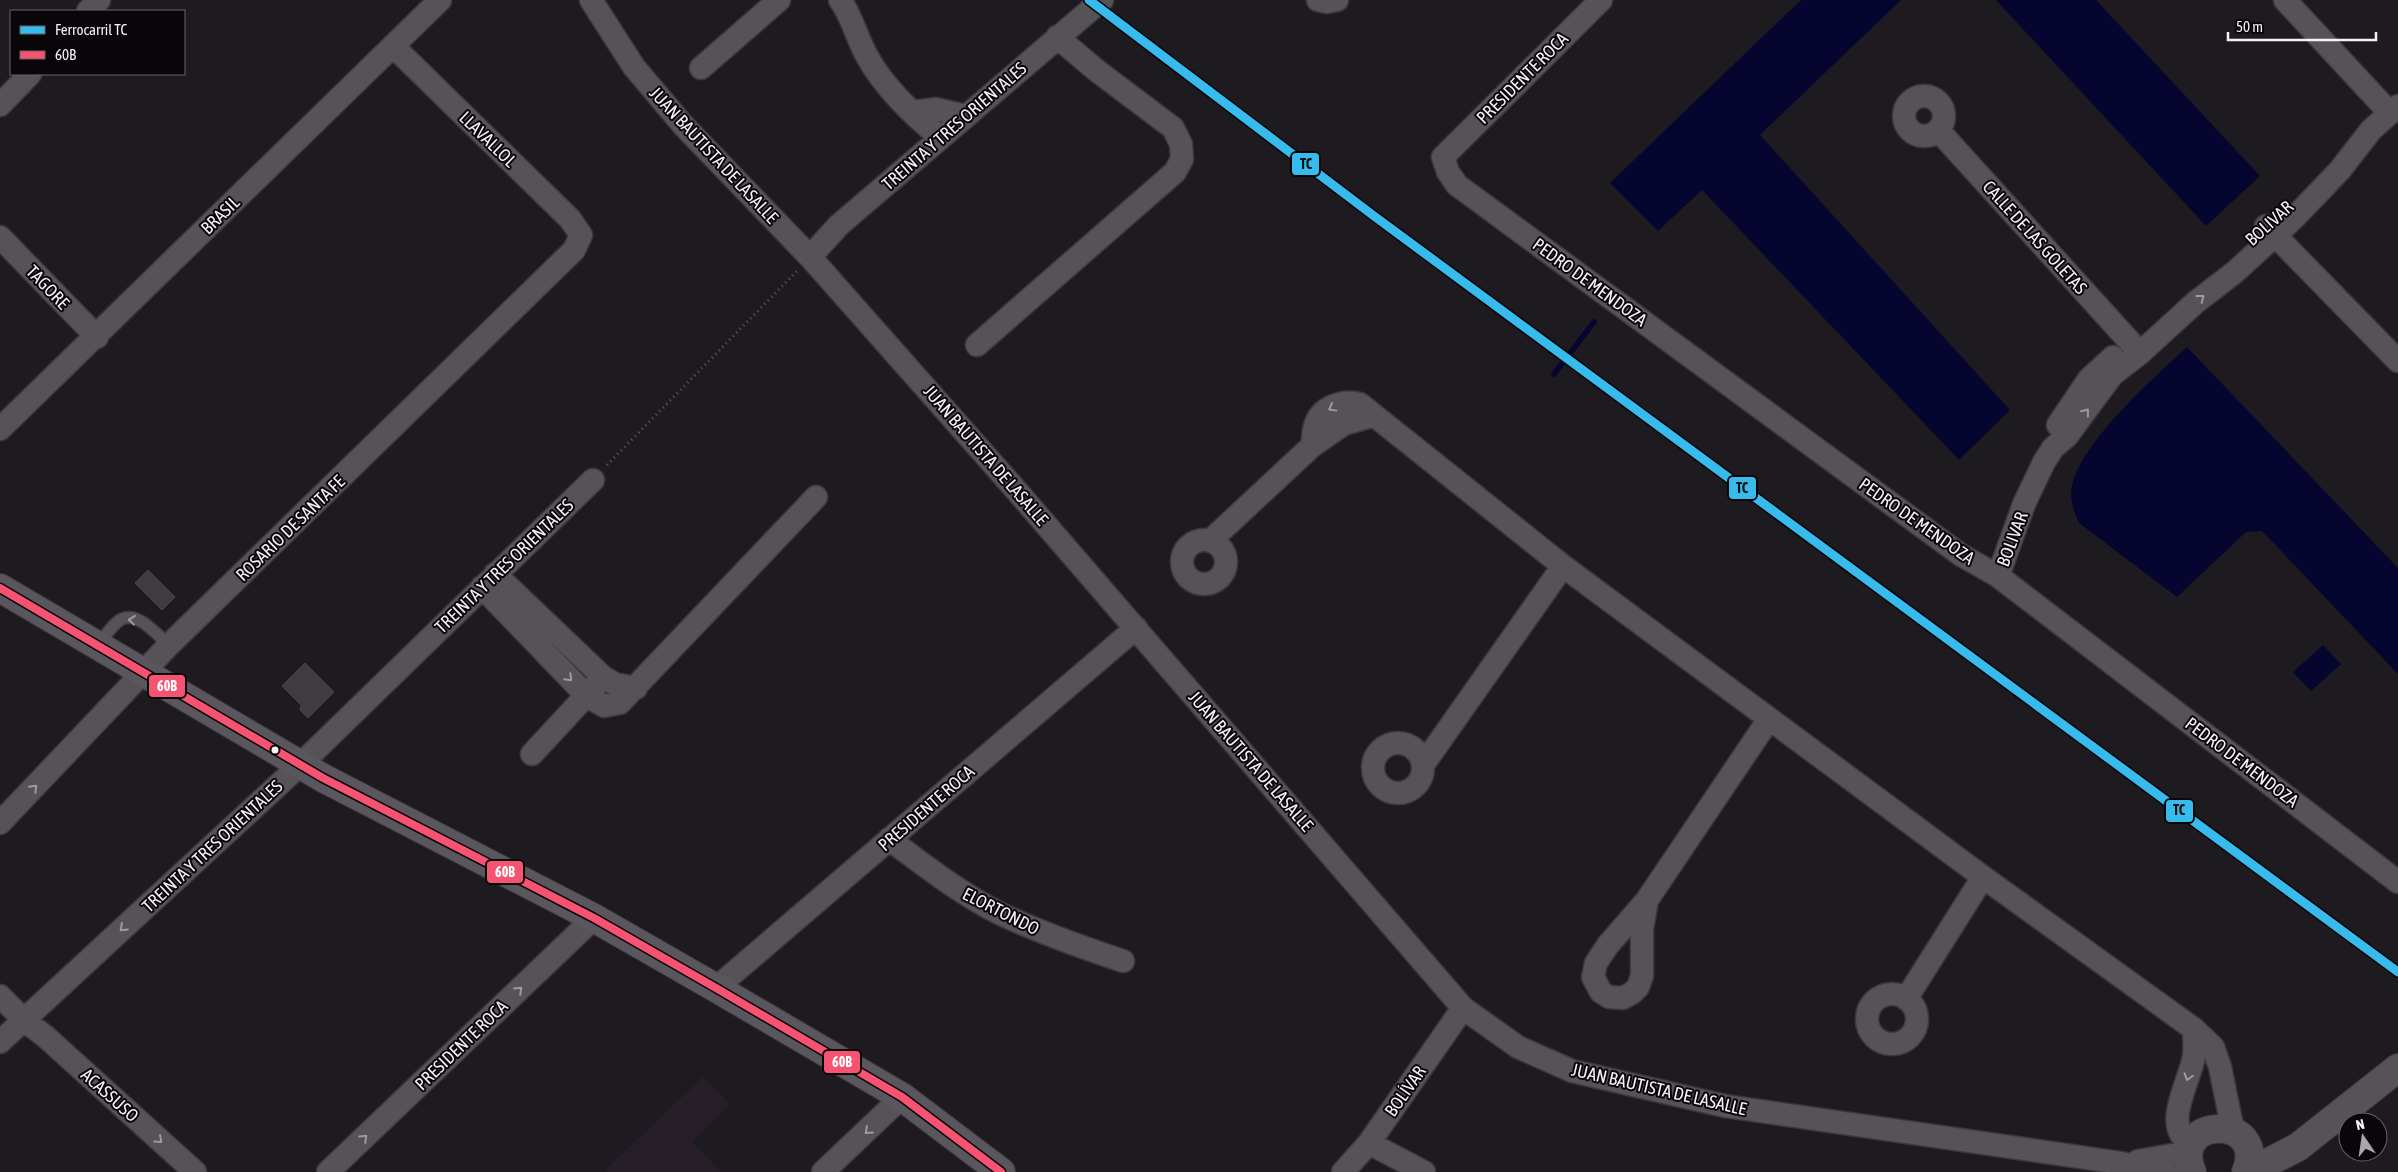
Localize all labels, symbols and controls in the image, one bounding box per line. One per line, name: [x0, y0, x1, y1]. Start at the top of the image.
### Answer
legend: [10, 10, 185, 75]
scale bar: [2228, 10, 2376, 42]
text: 50 m: [2236, 18, 2263, 35]
text: Ferrocarril TC: [55, 21, 128, 38]
street label: PRESIDENTE ROCA: [1472, 28, 1572, 128]
text: 60B: [55, 46, 76, 63]
street label: TREINTA Y TRES ORIENTALES: [878, 57, 1031, 194]
street label: JUAN BAUTISTA DE LASALLE: [645, 82, 783, 228]
street label: LLAVALLOL: [455, 107, 521, 171]
line badge: TC: [1291, 152, 1320, 176]
text: TC: [1300, 156, 1313, 172]
street label: CALLE DE LAS GOLETAS: [1979, 176, 2092, 298]
street label: BRASIL: [196, 192, 244, 238]
street label: BOLIVAR: [2241, 196, 2297, 250]
street label: PEDRO DE MENDOZA: [1529, 234, 1651, 331]
street label: TAGORE: [22, 261, 74, 313]
one-way arrow: [2195, 296, 2204, 304]
street label: JUAN BAUTISTA DE LASALLE: [919, 381, 1053, 530]
one-way arrow: [1329, 401, 1338, 411]
one-way arrow: [2080, 409, 2088, 418]
street label: ROSARIO DE SANTA FE: [231, 471, 349, 585]
street label: PEDRO DE MENDOZA: [1855, 473, 1979, 569]
line badge: TC: [1728, 476, 1757, 500]
text: TC: [1736, 480, 1749, 496]
street label: TREINTA Y TRES ORIENTALES: [431, 494, 578, 637]
street label: BOLIVAR: [1992, 509, 2032, 569]
one-way arrow: [127, 615, 135, 626]
one-way arrow: [564, 672, 573, 681]
line badge: 60B: [148, 674, 186, 698]
text: 60B: [157, 678, 177, 694]
street label: JUAN BAUTISTA DE LASALLE: [1184, 687, 1318, 836]
street label: PEDRO DE MENDOZA: [2181, 713, 2303, 811]
unlabelled marker: [270, 745, 280, 755]
street label: PRESIDENTE ROCA: [874, 760, 978, 855]
street label: TREINTA Y TRES ORIENTALES: [138, 775, 287, 916]
one-way arrow: [28, 785, 37, 794]
line badge: TC: [2165, 799, 2194, 823]
text: TC: [2173, 802, 2186, 818]
line badge: 60B: [486, 860, 524, 884]
text: 60B: [495, 864, 515, 880]
street label: ELORTONDO: [959, 883, 1043, 939]
one-way arrow: [120, 922, 129, 931]
one-way arrow: [513, 987, 522, 996]
street label: PRESIDENTE ROCA: [410, 996, 512, 1094]
line badge: 60B: [823, 1050, 861, 1074]
text: 60B: [832, 1054, 852, 1070]
street label: JUAN BAUTISTA DE LASALLE: [1570, 1059, 1749, 1119]
street label: BOLÍVAR: [1380, 1062, 1430, 1120]
street label: ACASSUSO: [77, 1064, 143, 1126]
one-way arrow: [2183, 1072, 2194, 1081]
north arrow: [2338, 1112, 2388, 1162]
text: N: [2354, 1116, 2366, 1133]
one-way arrow: [864, 1125, 873, 1134]
one-way arrow: [154, 1134, 163, 1143]
one-way arrow: [358, 1135, 367, 1144]

